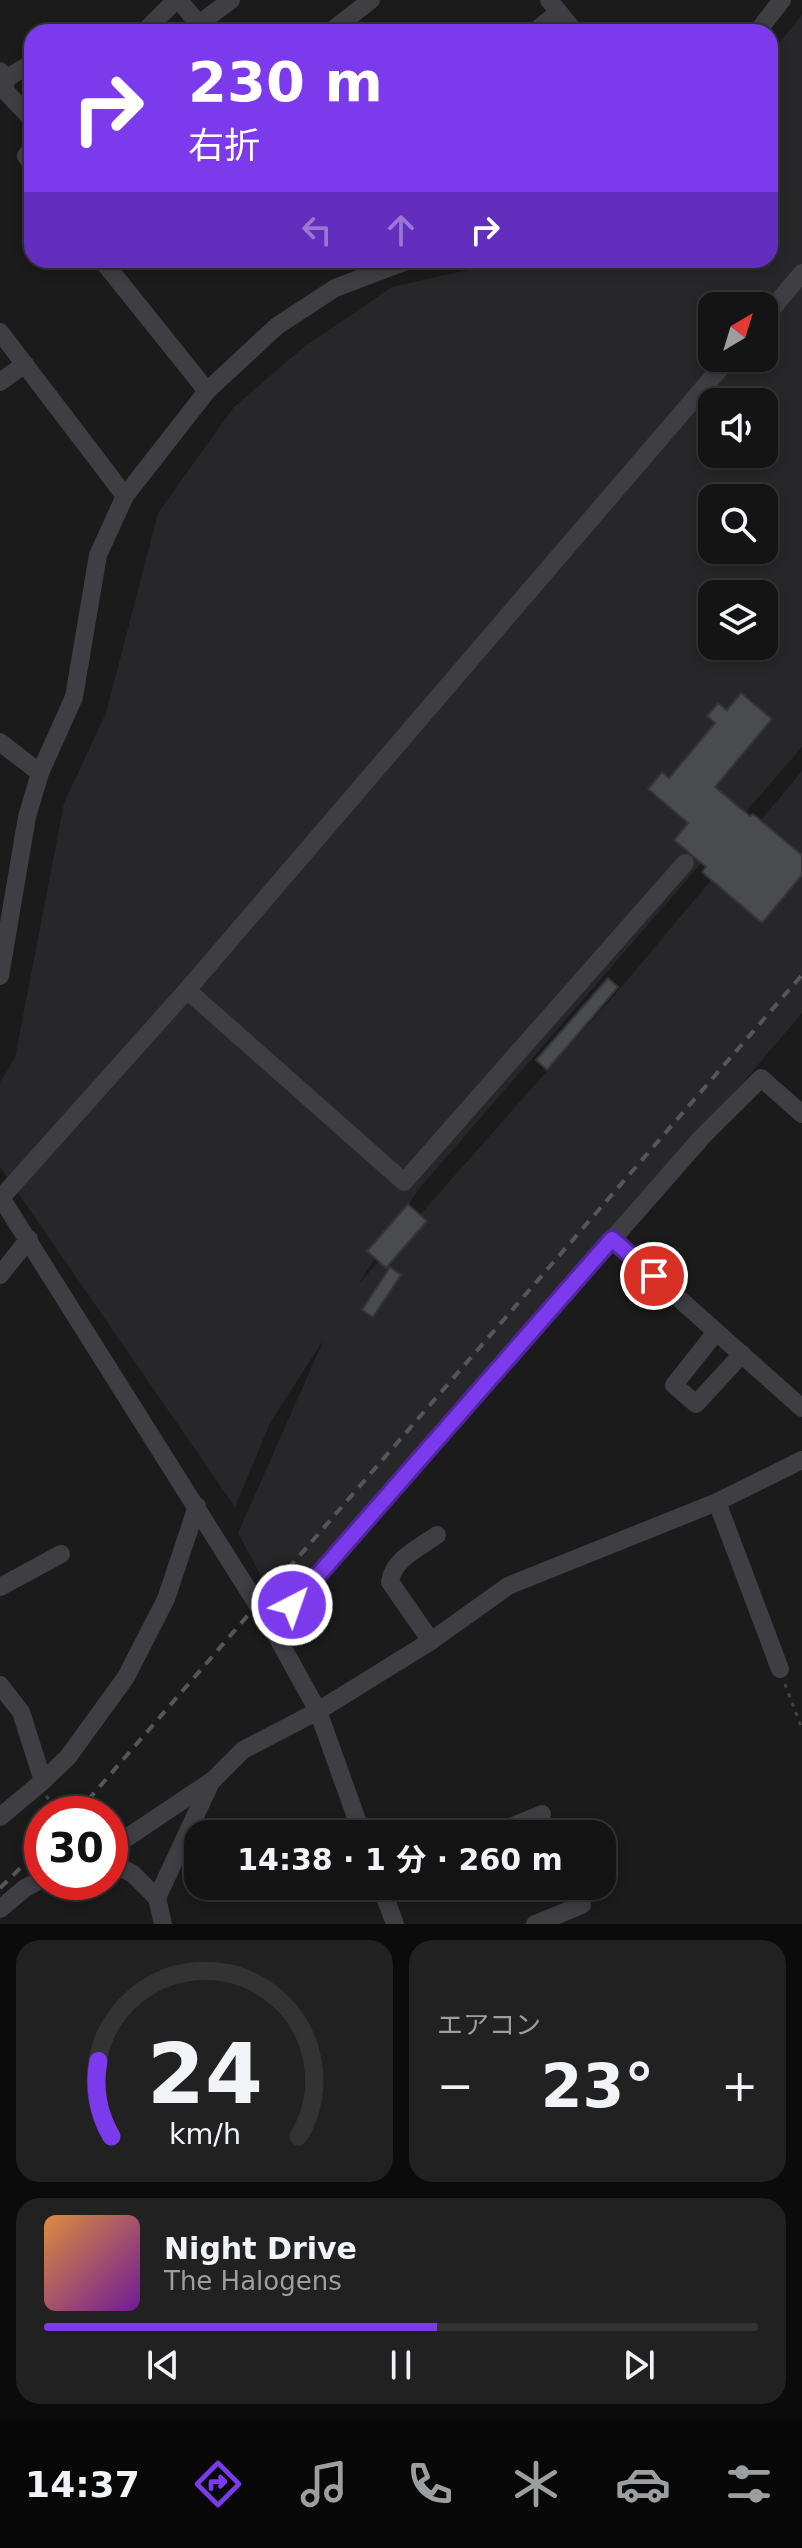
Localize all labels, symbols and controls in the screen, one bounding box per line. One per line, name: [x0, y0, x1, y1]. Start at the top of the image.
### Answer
text: 230 m: [188, 49, 383, 114]
icon: right: [56, 56, 160, 160]
text: 右折: [188, 125, 260, 166]
icon: left: [295, 208, 339, 252]
icon: ahead: [379, 208, 423, 252]
icon: right: [463, 208, 507, 252]
north arrow: [698, 292, 778, 372]
map controls: [698, 292, 778, 660]
button: sound: [698, 388, 778, 468]
button: search: [698, 484, 778, 564]
button: layers: [698, 580, 778, 660]
pin: [620, 1242, 688, 1310]
icon: arrive: [632, 1254, 676, 1298]
position arrow: [250, 1563, 334, 1647]
speed limit sign: 30: [24, 1796, 128, 1900]
text: 14:38 · 1 分 · 260 m: [237, 1842, 563, 1877]
text: エアコン: [437, 2010, 541, 2040]
text: 24: [147, 2026, 262, 2123]
text: 23°: [541, 2051, 654, 2121]
text: −: [437, 2060, 474, 2111]
text: +: [721, 2060, 758, 2111]
text: km/h: [168, 2117, 241, 2151]
text: Night Drive: [164, 2231, 357, 2266]
text: The Halogens: [164, 2266, 342, 2296]
icon: previous: [141, 2343, 185, 2387]
icon: pause: [379, 2343, 423, 2387]
icon: next: [617, 2343, 661, 2387]
icon: directions: [190, 2456, 246, 2512]
icon: music: [296, 2456, 352, 2512]
icon: phone: [402, 2456, 458, 2512]
icon: climate: [508, 2456, 564, 2512]
icon: car: [615, 2456, 671, 2512]
icon: filters: [721, 2456, 777, 2512]
text: 14:37: [25, 2464, 140, 2505]

